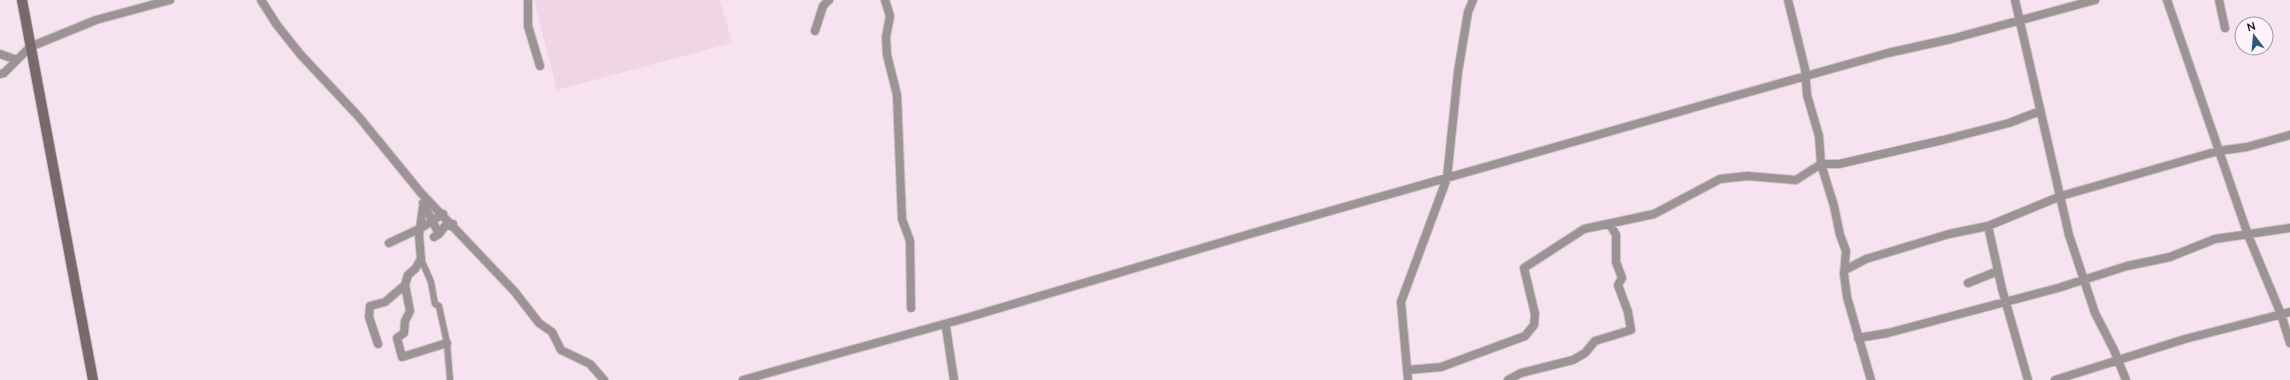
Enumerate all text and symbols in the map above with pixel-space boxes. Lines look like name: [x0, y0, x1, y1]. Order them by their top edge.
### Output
north arrow: [2234, 16, 2274, 56]
text: N: [2245, 19, 2257, 34]

